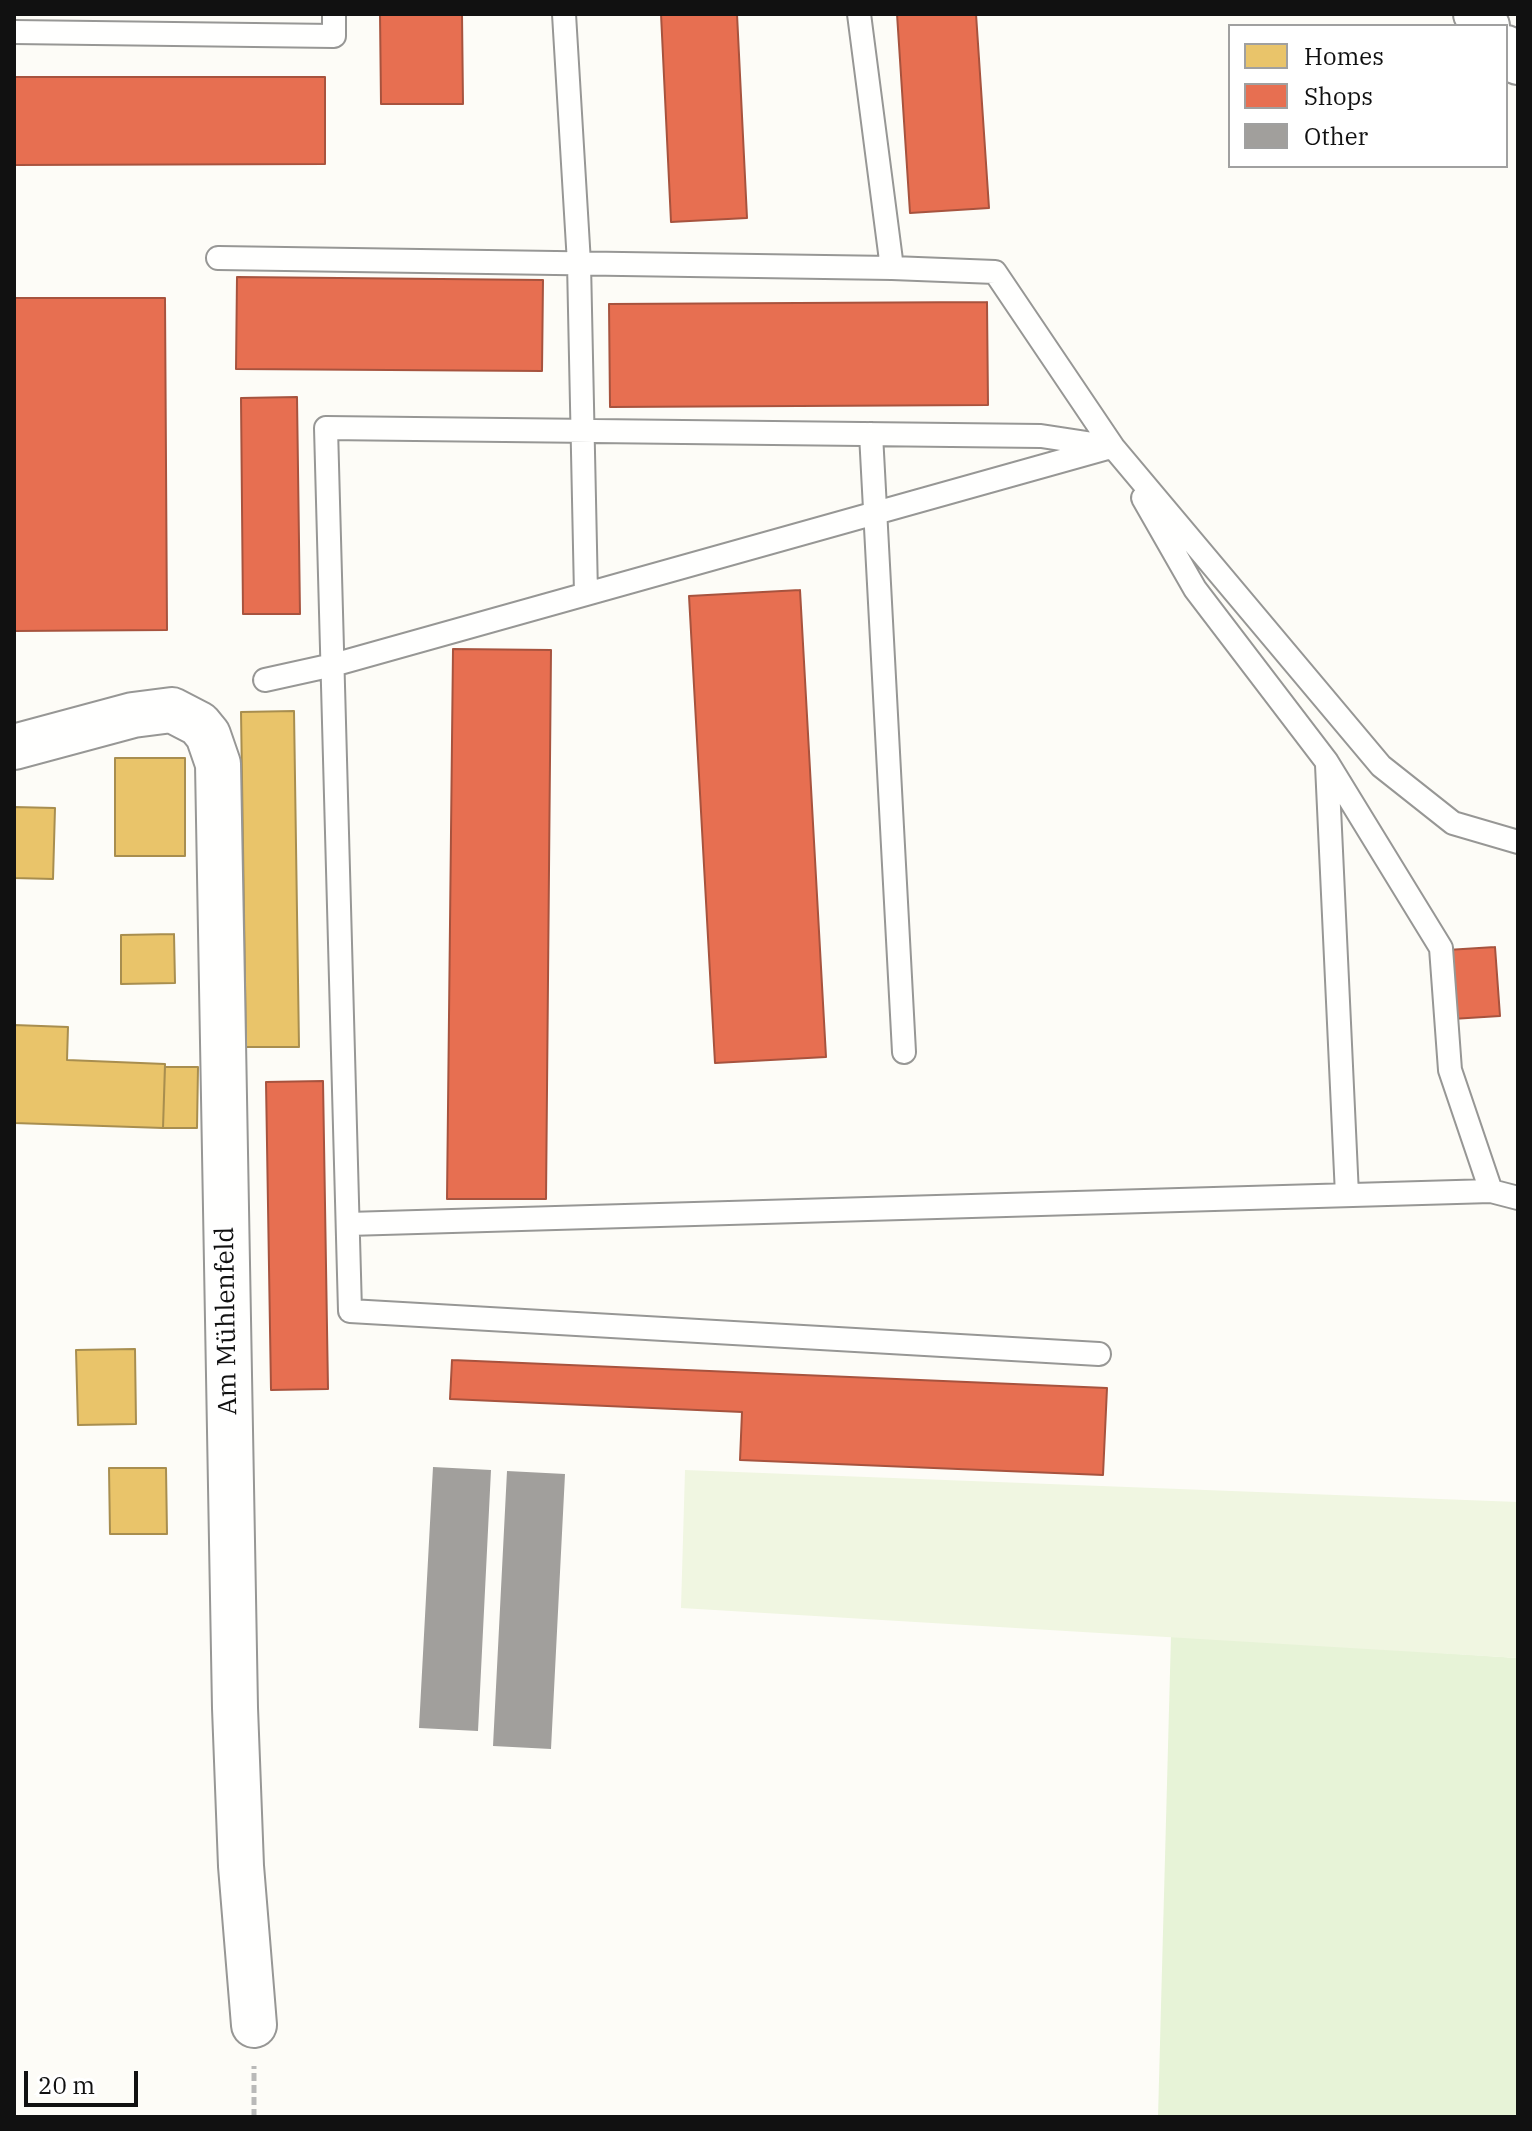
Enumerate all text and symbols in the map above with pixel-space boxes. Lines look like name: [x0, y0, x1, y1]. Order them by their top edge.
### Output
legend: [1228, 24, 1508, 168]
text: Homes: [1304, 40, 1384, 72]
text: Shops: [1304, 80, 1373, 112]
text: Other: [1304, 120, 1368, 152]
street label: Am Mühlenfeld: [210, 1227, 244, 1415]
scale bar: [28, 2055, 142, 2105]
text: 20 m: [38, 2069, 95, 2101]

